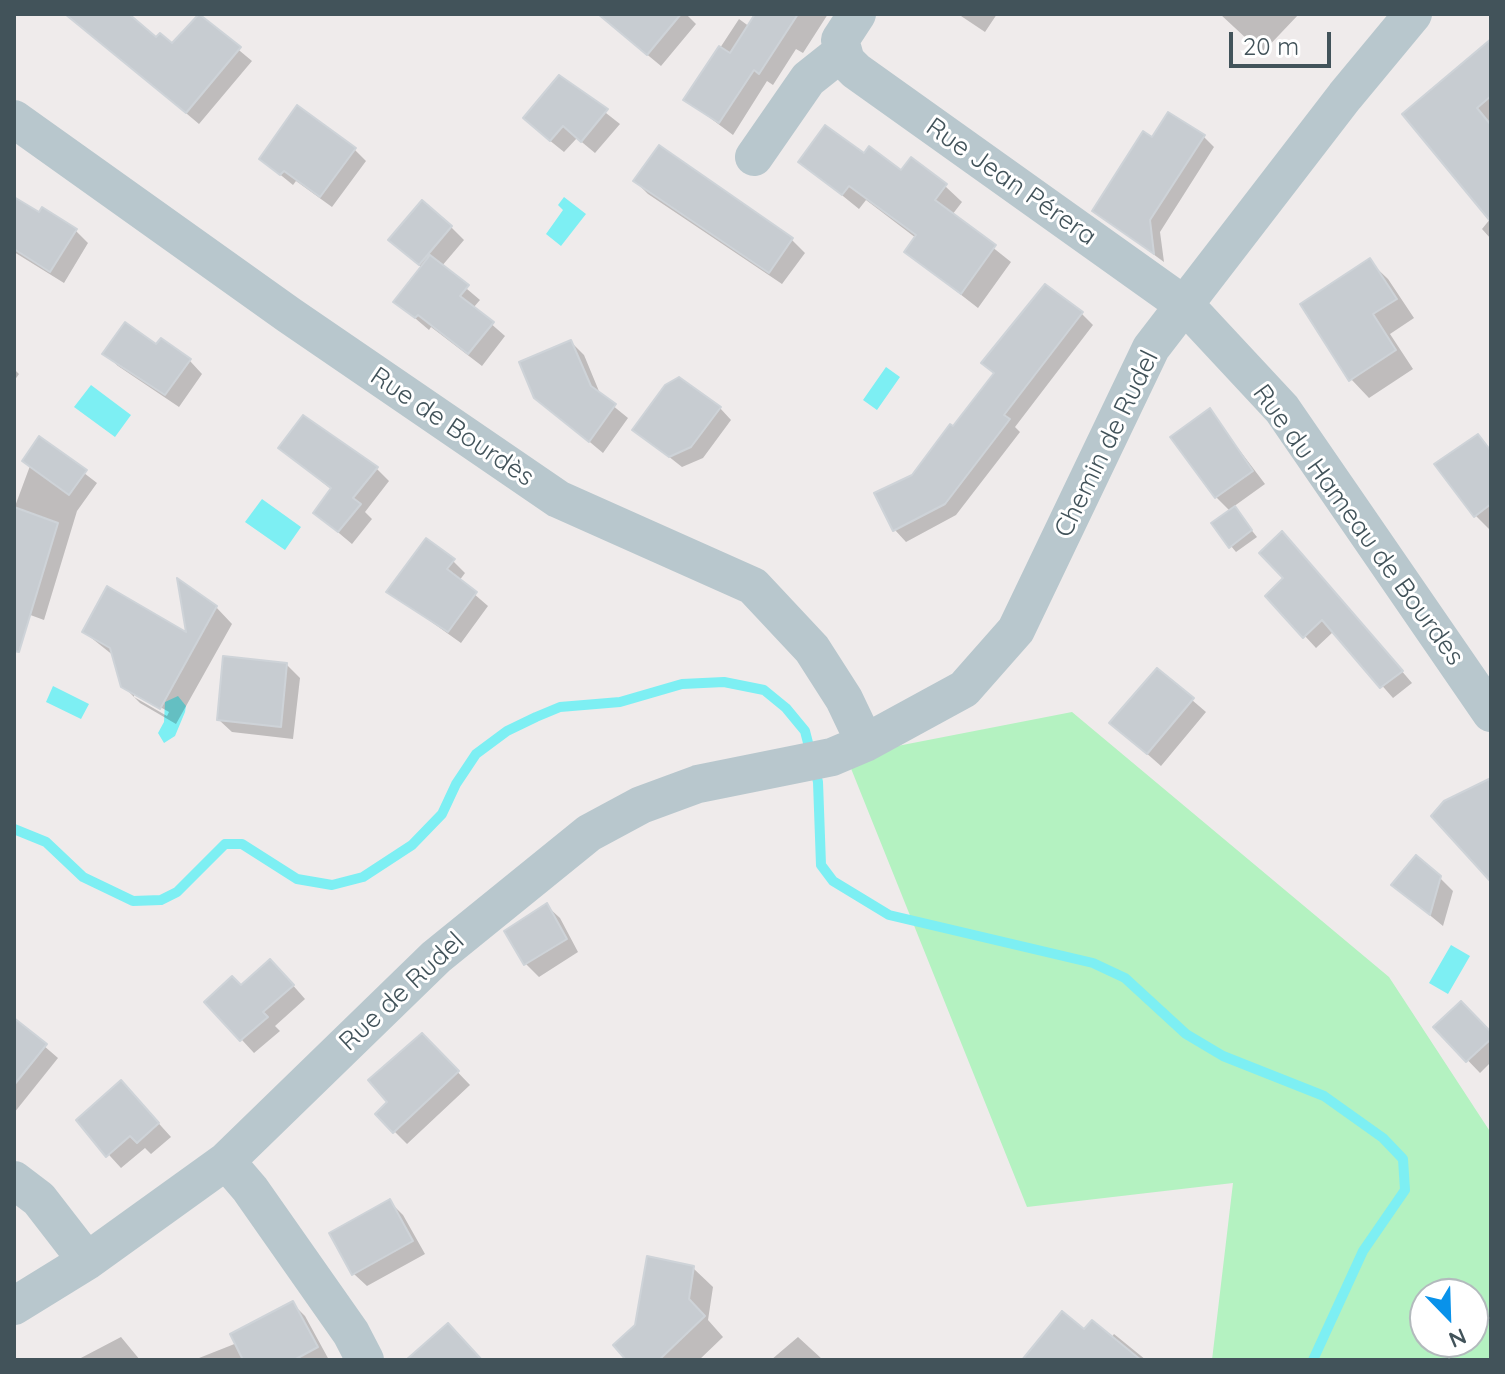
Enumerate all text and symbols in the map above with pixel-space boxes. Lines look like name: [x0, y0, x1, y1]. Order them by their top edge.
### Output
scale bar: [1233, 16, 1335, 66]
text: 20 m: [1243, 31, 1299, 61]
street label: Rue Jean Pérera: [920, 112, 1102, 252]
street label: Chemin de Rudel: [1048, 346, 1166, 542]
street label: Rue de Bourdès: [364, 361, 540, 493]
street label: Rue du Hameau de Bourdes: [1246, 379, 1470, 671]
street label: Rue de Rudel: [333, 926, 471, 1058]
north arrow: [1409, 1278, 1489, 1358]
text: N: [1445, 1322, 1471, 1354]

